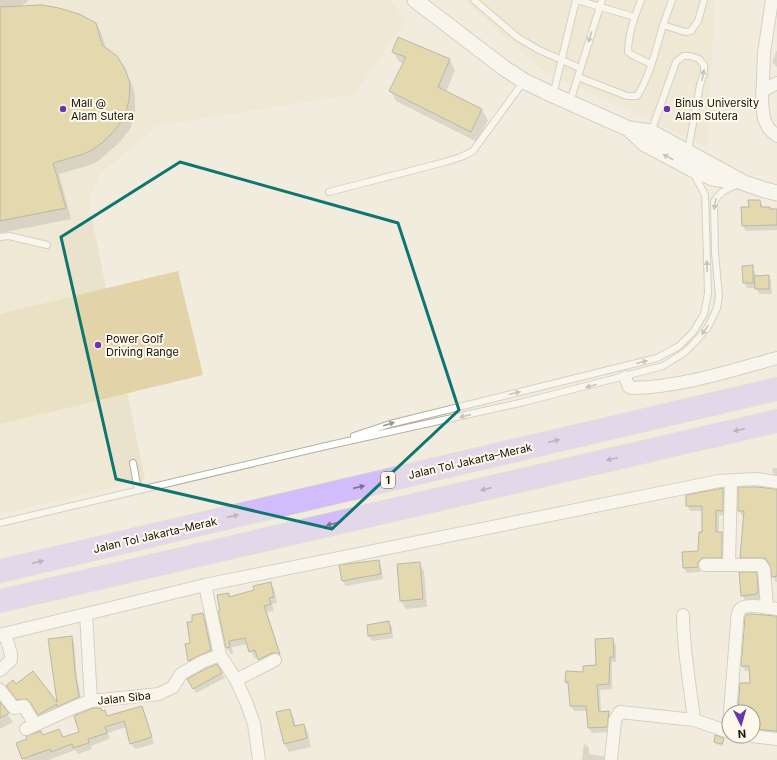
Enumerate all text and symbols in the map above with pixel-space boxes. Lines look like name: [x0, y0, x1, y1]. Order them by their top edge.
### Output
one-way arrow: [587, 32, 593, 44]
one-way arrow: [700, 68, 706, 81]
place label: Mall @ Alam Sutera: [71, 96, 134, 123]
place label: Binus University Alam Sutera: [675, 96, 759, 123]
marker: Mall @ Alam Sutera: [58, 104, 68, 114]
marker: Binus University Alam Sutera: [662, 104, 672, 114]
one-way arrow: [662, 153, 674, 160]
one-way arrow: [712, 198, 718, 210]
one-way arrow: [704, 260, 711, 272]
one-way arrow: [701, 325, 709, 336]
place label: Power Golf Driving Range: [106, 332, 179, 359]
marker: Power Golf Driving Range: [93, 340, 103, 350]
one-way arrow: [635, 358, 648, 364]
one-way arrow: [585, 383, 598, 389]
one-way arrow: [510, 390, 522, 396]
one-way arrow: [459, 413, 471, 419]
one-way arrow: [384, 421, 396, 427]
one-way arrow: [733, 427, 745, 433]
one-way arrow: [548, 438, 560, 444]
street label: Jalan Tol Jakarta–Merak: [407, 440, 533, 482]
one-way arrow: [606, 457, 619, 463]
road number: 1: [381, 472, 395, 488]
one-way arrow: [353, 483, 365, 489]
one-way arrow: [480, 486, 492, 492]
one-way arrow: [227, 513, 239, 519]
street label: Jalan Tol Jakarta–Merak: [92, 514, 218, 556]
one-way arrow: [326, 522, 338, 528]
one-way arrow: [32, 559, 44, 565]
street label: Jalan Siba: [97, 688, 151, 708]
north arrow: [721, 704, 761, 744]
text: N: [737, 727, 747, 741]

